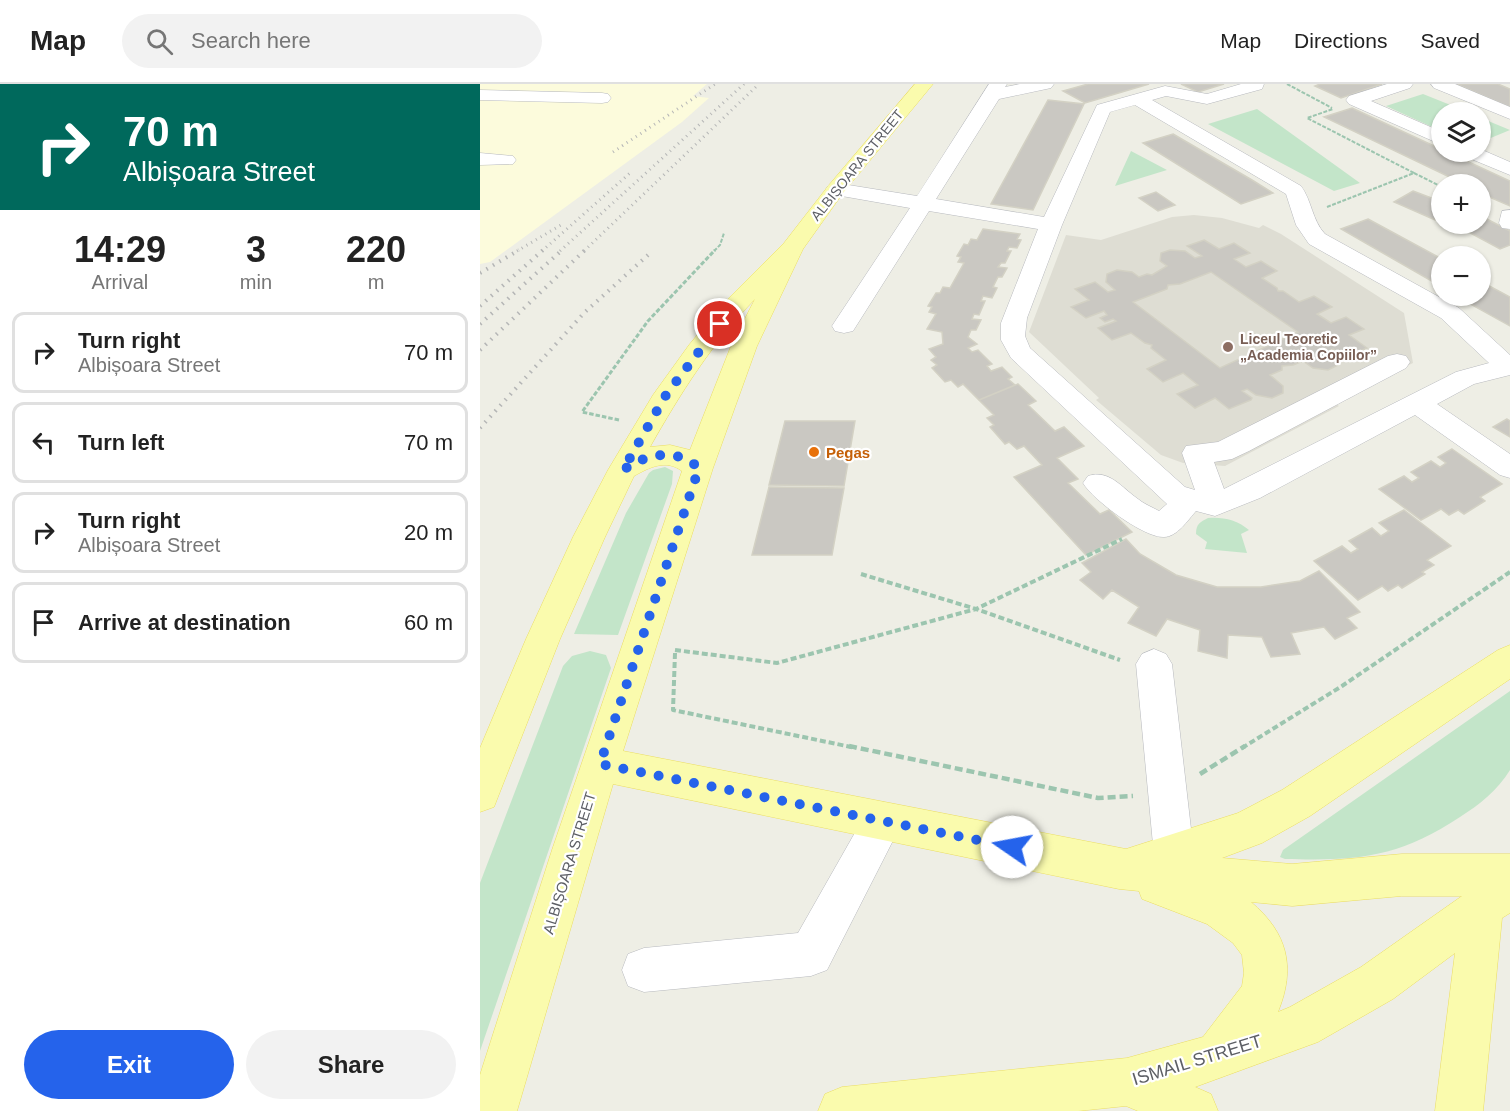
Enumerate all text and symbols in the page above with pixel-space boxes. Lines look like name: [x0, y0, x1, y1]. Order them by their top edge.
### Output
search box: [122, 14, 542, 68]
text: Map: [30, 25, 86, 56]
icon: search: [143, 25, 176, 58]
text: Search here: [191, 28, 311, 53]
text: Map: [1220, 29, 1261, 52]
text: Directions: [1294, 29, 1387, 52]
text: Saved: [1420, 29, 1480, 52]
map controls: [1431, 102, 1491, 306]
button: layers: [1431, 102, 1491, 162]
street label: ALBIȘOARA STREET: [807, 106, 907, 224]
icon: right: [24, 108, 102, 186]
text: 70 m: [123, 108, 219, 155]
text: Albișoara Street: [123, 157, 315, 187]
button: +: [1431, 174, 1491, 234]
text: 14:29: [74, 229, 166, 270]
text: 3: [246, 229, 266, 270]
text: 220: [346, 229, 406, 270]
button: −: [1431, 246, 1491, 306]
text: Arrival: [92, 271, 148, 293]
text: min: [240, 271, 272, 293]
text: m: [368, 271, 384, 293]
pin: [694, 298, 745, 349]
icon: arrive: [703, 307, 736, 340]
text: Turn right: [78, 328, 180, 353]
place label: Liceul Teoretic „Academia Copiilor”: [1240, 331, 1377, 363]
icon: right: [27, 336, 60, 369]
text: 70 m: [404, 340, 453, 365]
marker: Liceul Teoretic „Academia Copiilor”: [1221, 340, 1235, 354]
text: Albișoara Street: [78, 354, 220, 376]
icon: left: [27, 426, 60, 459]
text: Turn left: [78, 430, 164, 455]
text: 70 m: [404, 430, 453, 455]
place label: Pegas: [826, 444, 870, 461]
marker: Pegas: [807, 445, 821, 459]
text: Turn right: [78, 508, 180, 533]
icon: right: [27, 516, 60, 549]
text: 20 m: [404, 520, 453, 545]
text: Albișoara Street: [78, 534, 220, 556]
icon: arrive: [27, 606, 60, 639]
text: Arrive at destination: [78, 610, 291, 635]
text: 60 m: [404, 610, 453, 635]
street label: ALBIȘOARA STREET: [539, 790, 599, 936]
position arrow: [980, 815, 1044, 879]
button: Exit: [24, 1030, 234, 1099]
button: Share: [246, 1030, 456, 1099]
street label: ISMAIL STREET: [1130, 1031, 1264, 1089]

